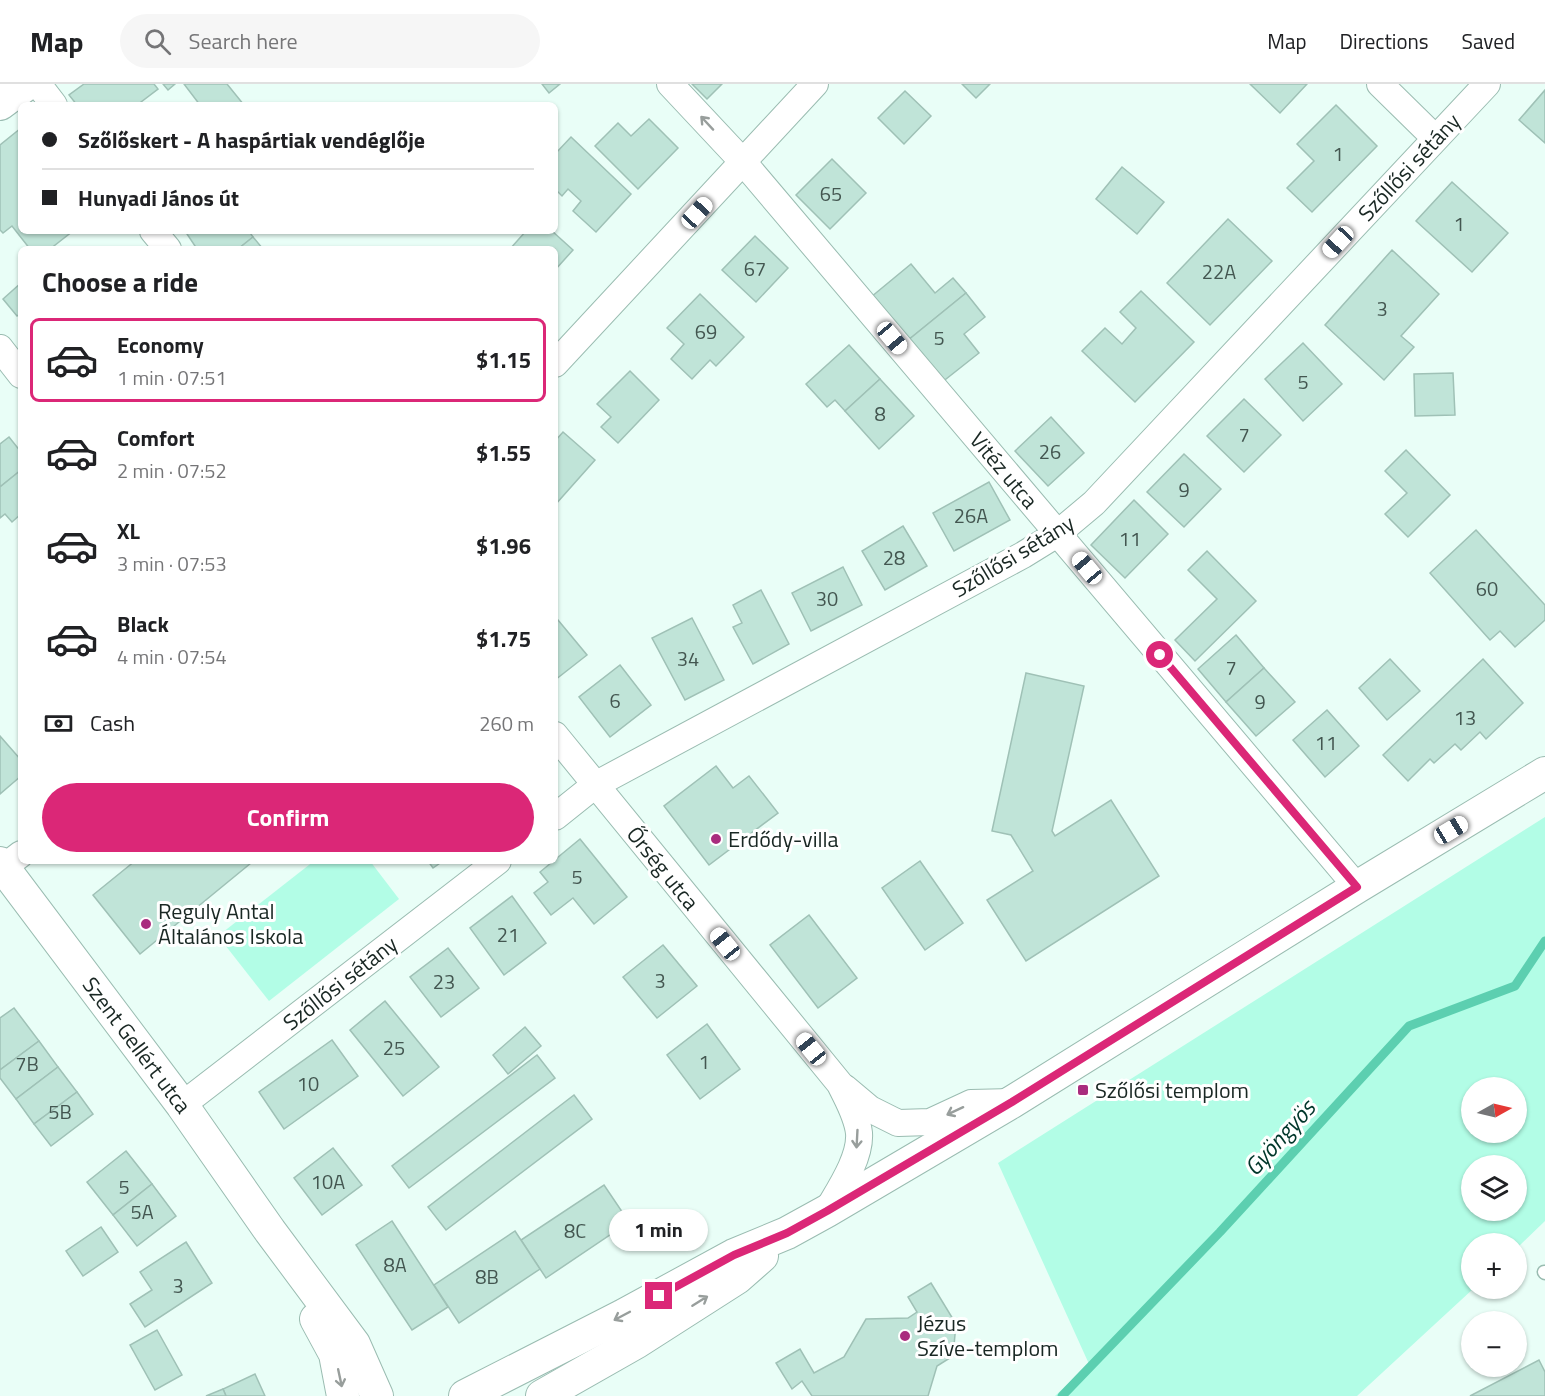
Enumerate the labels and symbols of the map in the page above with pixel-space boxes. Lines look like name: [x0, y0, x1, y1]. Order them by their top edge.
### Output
street label: Szőllősi sétány: [1350, 105, 1469, 229]
one-way arrow: [700, 116, 714, 131]
house number: 1: [1332, 138, 1344, 169]
house number: 65: [820, 178, 842, 209]
car: [678, 194, 716, 232]
house number: 1: [1453, 208, 1465, 239]
car: [1319, 223, 1357, 261]
house number: 67: [744, 253, 766, 284]
house number: 22A: [1202, 256, 1236, 287]
house number: 3: [1376, 293, 1388, 324]
house number: 69: [695, 316, 717, 347]
car: [874, 318, 910, 358]
house number: 5: [933, 322, 945, 353]
house number: 5: [1297, 366, 1309, 397]
house number: 8: [874, 398, 886, 429]
house number: 7: [1238, 419, 1250, 450]
street label: Vitéz utca: [962, 424, 1046, 516]
house number: 26: [1039, 436, 1061, 467]
house number: 9: [1178, 474, 1190, 505]
house number: 26A: [954, 500, 988, 531]
street label: Szőllősi sétány: [945, 506, 1081, 606]
house number: 11: [1119, 523, 1141, 554]
house number: 28: [883, 542, 905, 573]
car: [1069, 548, 1105, 588]
house number: 60: [1476, 573, 1498, 604]
house number: 30: [816, 583, 838, 614]
route start: [1146, 641, 1173, 668]
house number: 34: [677, 643, 699, 674]
house number: 7: [1225, 652, 1237, 683]
house number: 6: [609, 685, 621, 716]
house number: 9: [1254, 686, 1266, 717]
house number: 13: [1454, 702, 1476, 733]
house number: 11: [1315, 727, 1337, 758]
car: [1431, 813, 1471, 847]
street label: Őrség utca: [618, 819, 708, 917]
place label: Erdődy-villa: [728, 822, 839, 856]
marker: Erdődy-villa: [709, 832, 723, 846]
house number: 5: [571, 861, 583, 892]
place label: Reguly Antal Általános Iskola: [158, 894, 303, 953]
marker: Reguly Antal Általános Iskola: [139, 917, 153, 931]
house number: 21: [497, 919, 519, 950]
car: [707, 924, 743, 964]
street label: Szőllősi sétány: [275, 927, 405, 1039]
house number: 3: [654, 965, 666, 996]
house number: 23: [433, 966, 455, 997]
street label: Szent Gellért utca: [74, 970, 200, 1120]
car: [793, 1029, 829, 1069]
house number: 25: [383, 1032, 405, 1063]
house number: 1: [698, 1046, 710, 1077]
house number: 7B: [15, 1048, 39, 1079]
house number: 10: [297, 1068, 319, 1099]
place label: Szőlősi templom: [1095, 1073, 1249, 1107]
north arrow: [1461, 1077, 1527, 1143]
marker: Szőlősi templom: [1076, 1083, 1090, 1097]
water label: Gyöngyös: [1235, 1090, 1325, 1184]
house number: 5B: [48, 1096, 72, 1127]
one-way arrow: [946, 1105, 964, 1117]
one-way arrow: [852, 1128, 863, 1148]
house number: 10A: [311, 1166, 345, 1197]
house number: 5: [118, 1171, 130, 1202]
house number: 5A: [130, 1196, 154, 1227]
callout: 1 min: [610, 1209, 708, 1251]
house number: 8C: [564, 1215, 586, 1246]
house number: 8A: [383, 1249, 407, 1280]
house number: 8B: [475, 1261, 499, 1292]
house number: 3: [172, 1270, 184, 1301]
route end: [645, 1282, 672, 1309]
one-way arrow: [691, 1295, 708, 1307]
place label: Jézus Szíve-templom: [917, 1306, 1058, 1365]
one-way arrow: [614, 1311, 632, 1322]
marker: Jézus Szíve-templom: [898, 1329, 912, 1343]
one-way arrow: [334, 1368, 346, 1387]

